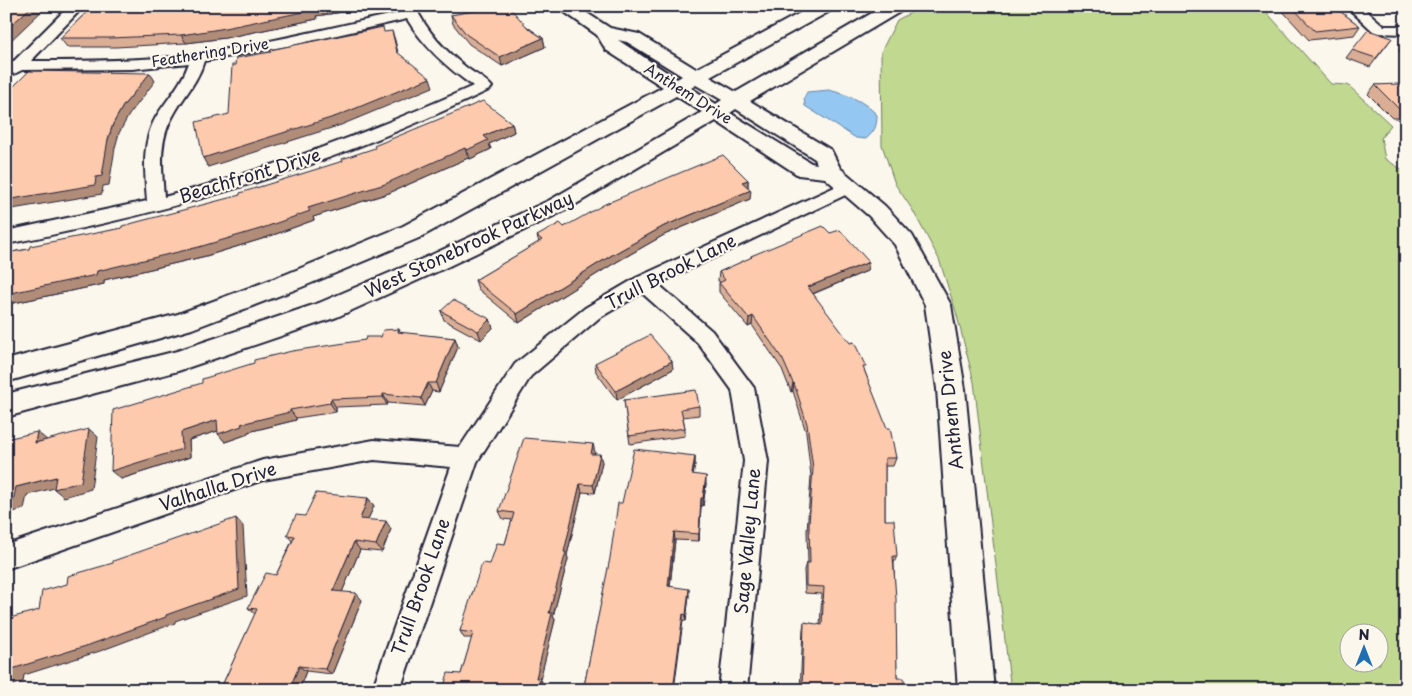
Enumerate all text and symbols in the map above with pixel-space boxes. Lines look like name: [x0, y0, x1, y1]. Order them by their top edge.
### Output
street label: Feathering Drive: [149, 31, 270, 72]
street label: Anthem Drive: [640, 57, 737, 129]
street label: Beachfront Drive: [175, 140, 324, 209]
street label: West Stonebrook Parkway: [360, 183, 577, 304]
street label: Trull Brook Lane: [600, 226, 740, 315]
street label: Anthem Drive: [930, 349, 969, 471]
street label: Valhalla Drive: [156, 454, 279, 517]
street label: Sage Valley Lane: [727, 467, 766, 615]
street label: Trull Brook Lane: [383, 514, 456, 659]
north arrow: [1340, 624, 1390, 674]
text: N: [1358, 624, 1370, 645]

